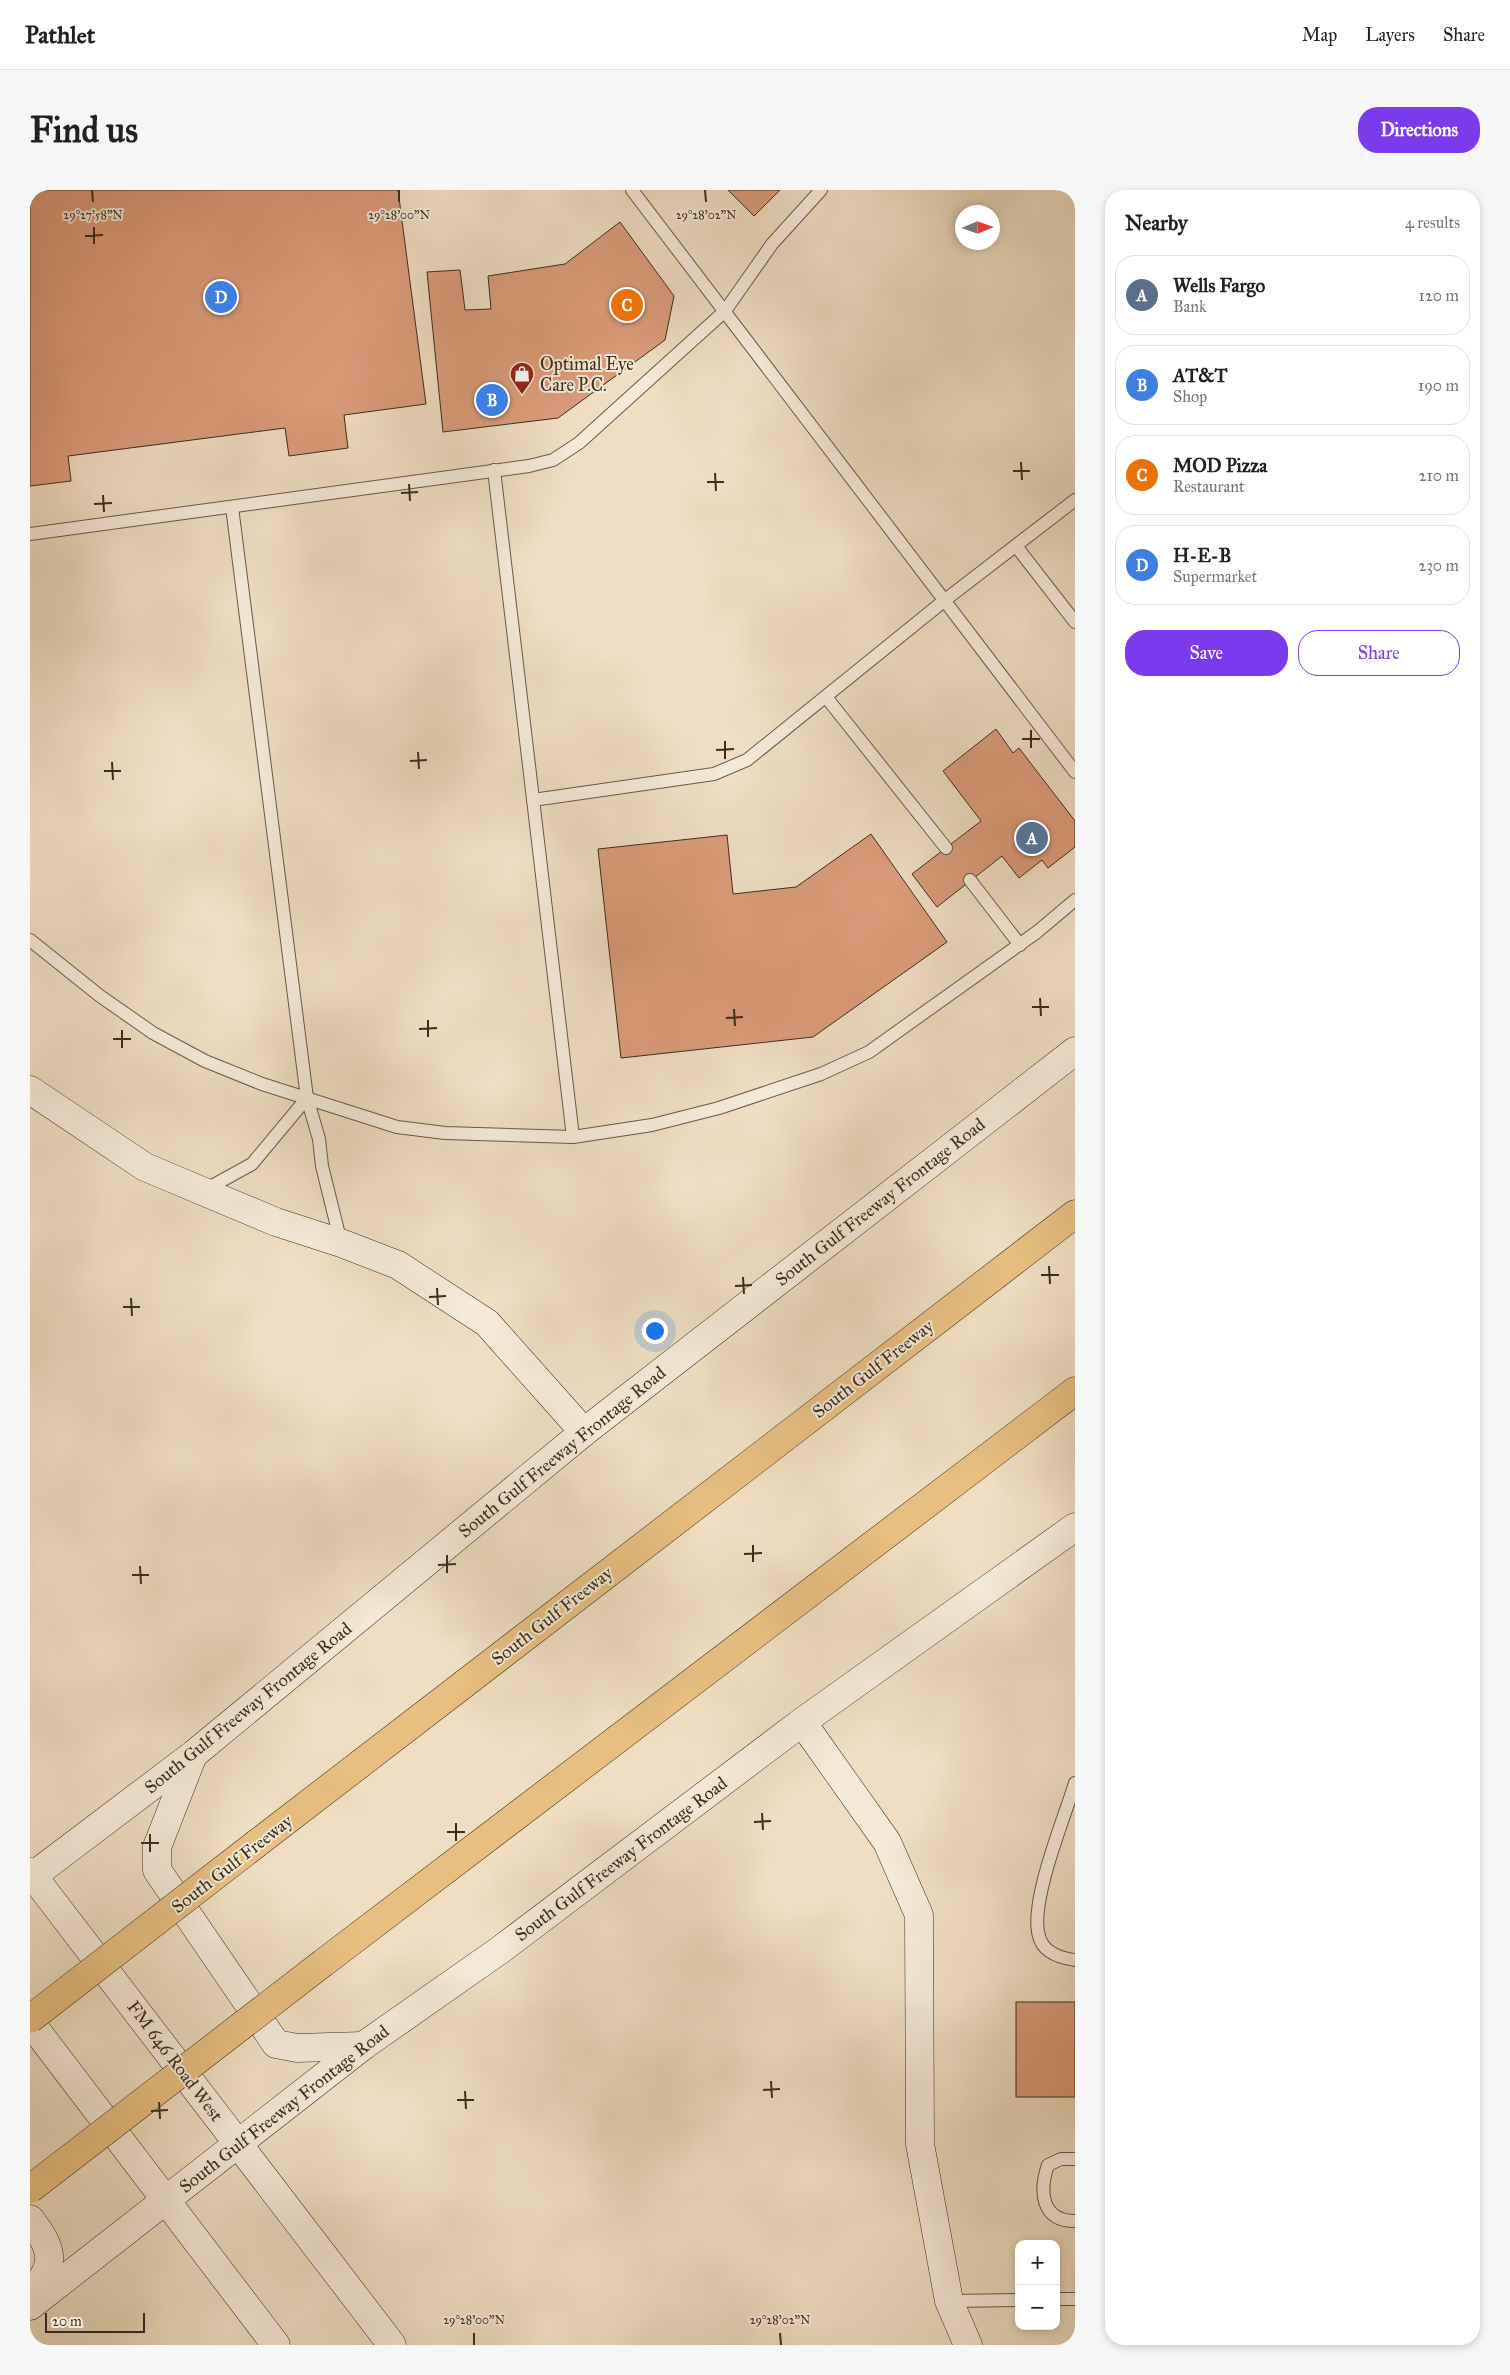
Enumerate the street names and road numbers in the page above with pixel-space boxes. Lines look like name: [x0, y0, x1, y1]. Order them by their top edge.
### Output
street label: South Gulf Freeway Frontage Road: [771, 1113, 990, 1292]
street label: South Gulf Freeway: [808, 1315, 938, 1423]
street label: South Gulf Freeway Frontage Road: [454, 1362, 671, 1543]
street label: South Gulf Freeway: [487, 1562, 617, 1670]
street label: South Gulf Freeway Frontage Road: [140, 1618, 357, 1799]
street label: South Gulf Freeway Frontage Road: [510, 1772, 732, 1947]
street label: South Gulf Freeway: [167, 1810, 297, 1918]
street label: FM 646 Road West: [122, 1996, 228, 2126]
street label: South Gulf Freeway Frontage Road: [175, 2020, 394, 2199]

